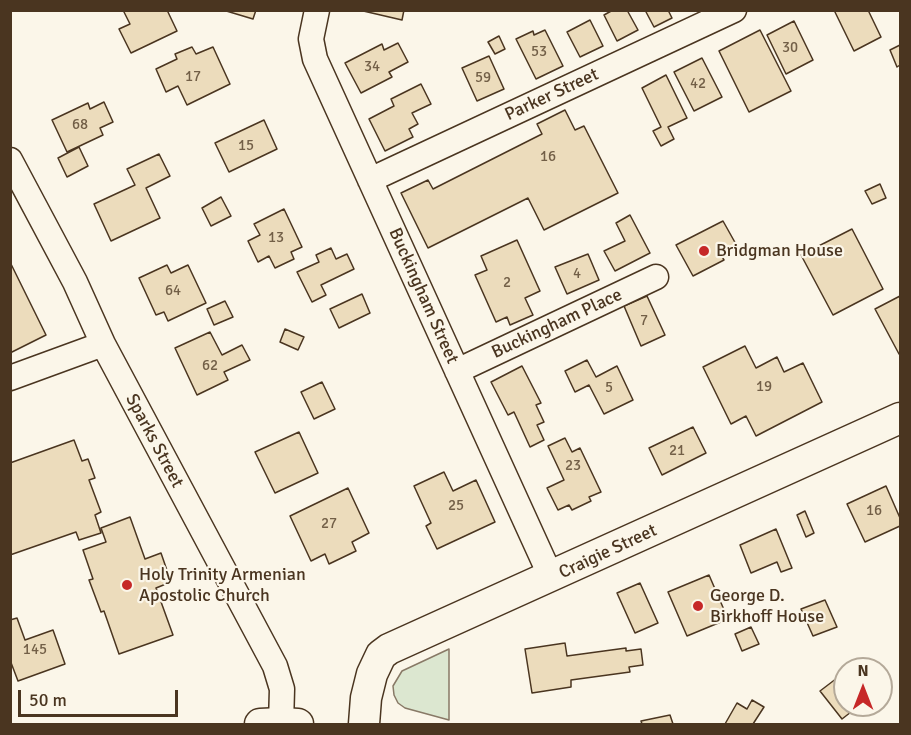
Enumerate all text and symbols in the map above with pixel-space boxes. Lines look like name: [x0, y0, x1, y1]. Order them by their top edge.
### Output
house number: 30: [782, 39, 798, 57]
house number: 53: [531, 43, 547, 61]
house number: 34: [364, 58, 380, 76]
street label: Parker Street: [502, 64, 602, 126]
house number: 17: [185, 68, 201, 86]
house number: 59: [475, 69, 491, 87]
house number: 42: [690, 75, 706, 93]
house number: 68: [72, 116, 88, 134]
house number: 15: [238, 137, 254, 155]
house number: 16: [540, 148, 556, 166]
street label: Buckingham Street: [383, 225, 463, 367]
house number: 13: [268, 229, 284, 247]
place label: Bridgman House: [716, 240, 843, 262]
marker: Bridgman House: [697, 244, 711, 258]
house number: 4: [573, 265, 581, 283]
house number: 2: [503, 274, 511, 292]
house number: 64: [165, 282, 181, 300]
street label: Buckingham Place: [488, 284, 626, 364]
house number: 7: [640, 312, 648, 330]
house number: 62: [202, 357, 218, 375]
house number: 19: [756, 378, 772, 396]
house number: 5: [605, 379, 613, 397]
street label: Sparks Street: [120, 390, 188, 492]
house number: 21: [669, 442, 685, 460]
house number: 23: [565, 457, 581, 475]
house number: 25: [448, 497, 464, 515]
house number: 16: [866, 502, 882, 520]
house number: 27: [321, 515, 337, 533]
street label: Craigie Street: [556, 520, 660, 584]
place label: Holy Trinity Armenian Apostolic Church: [139, 564, 306, 606]
marker: Holy Trinity Armenian Apostolic Church: [120, 578, 134, 592]
place label: George D. Birkhoff House: [710, 585, 824, 628]
marker: George D. Birkhoff House: [691, 599, 705, 613]
house number: 145: [23, 641, 47, 659]
north arrow: [833, 657, 893, 717]
text: N: [857, 661, 869, 681]
scale bar: [21, 678, 182, 716]
text: 50 m: [29, 689, 67, 711]

